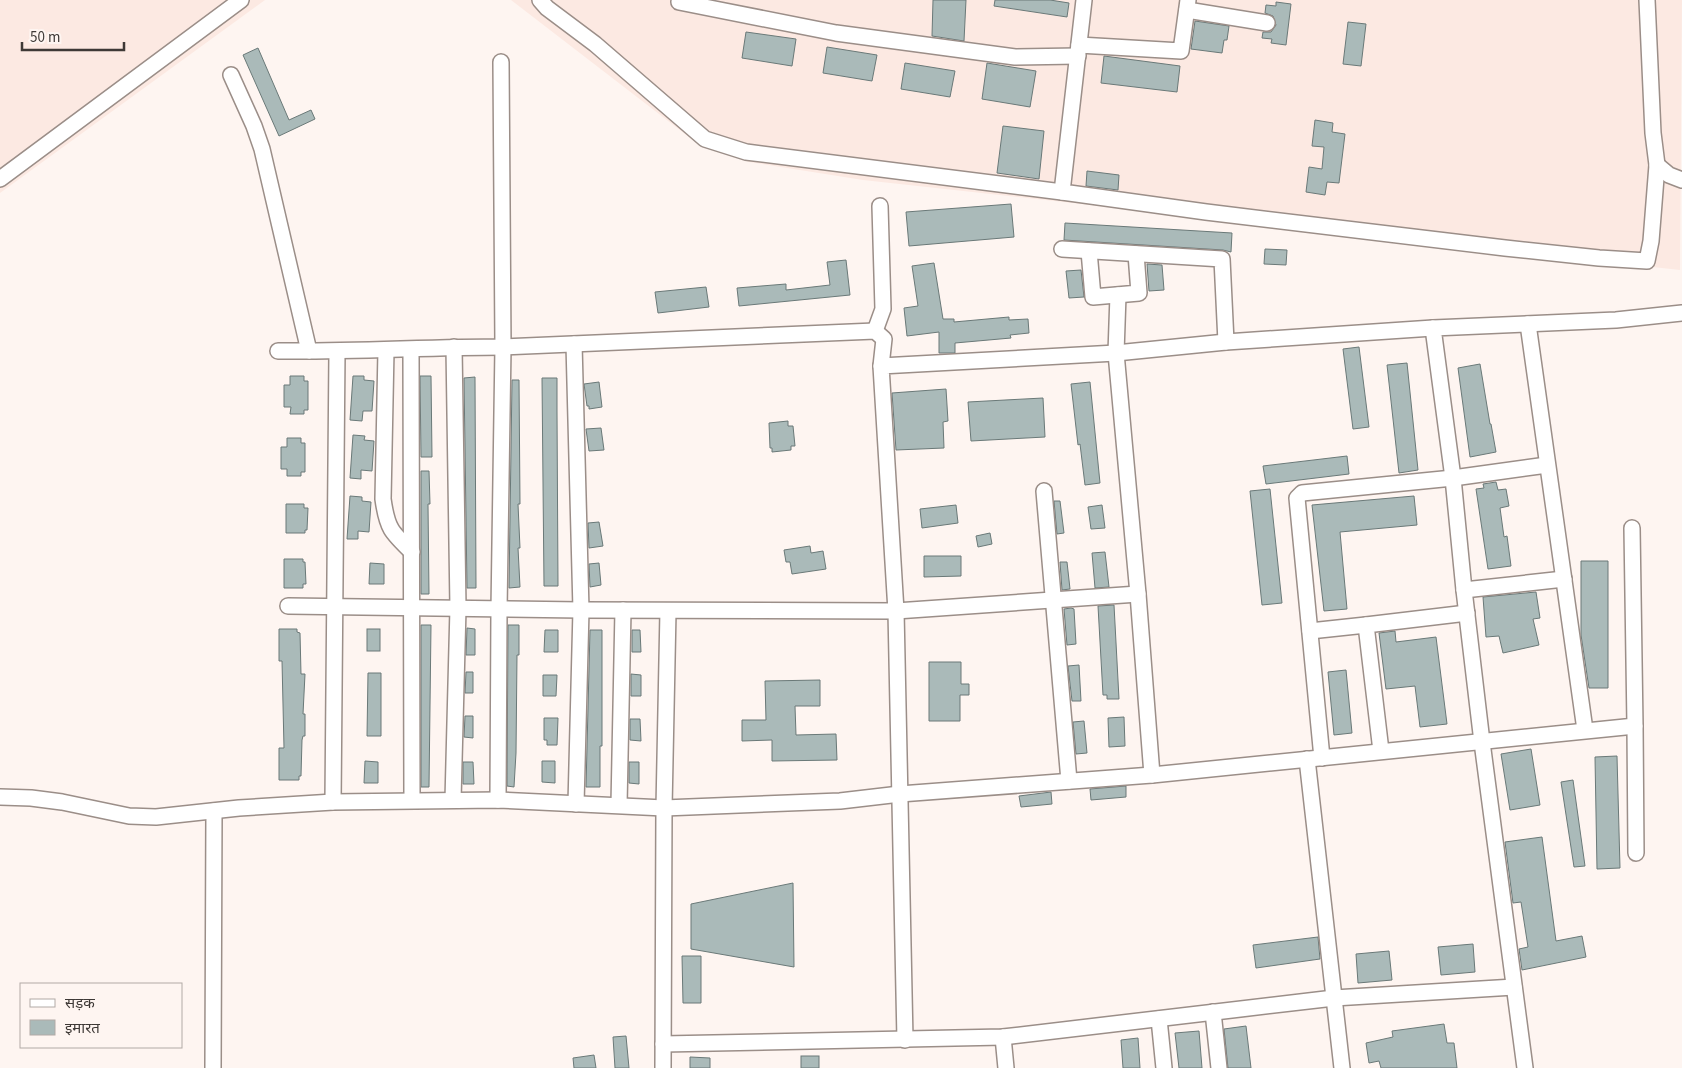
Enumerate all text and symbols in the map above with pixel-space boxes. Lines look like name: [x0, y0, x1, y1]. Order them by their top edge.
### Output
scale bar: [22, 20, 125, 52]
text: 50 m: [30, 27, 60, 48]
legend: [20, 983, 182, 1048]
text: सड़क: [65, 993, 95, 1014]
text: इमारत: [65, 1018, 100, 1039]

